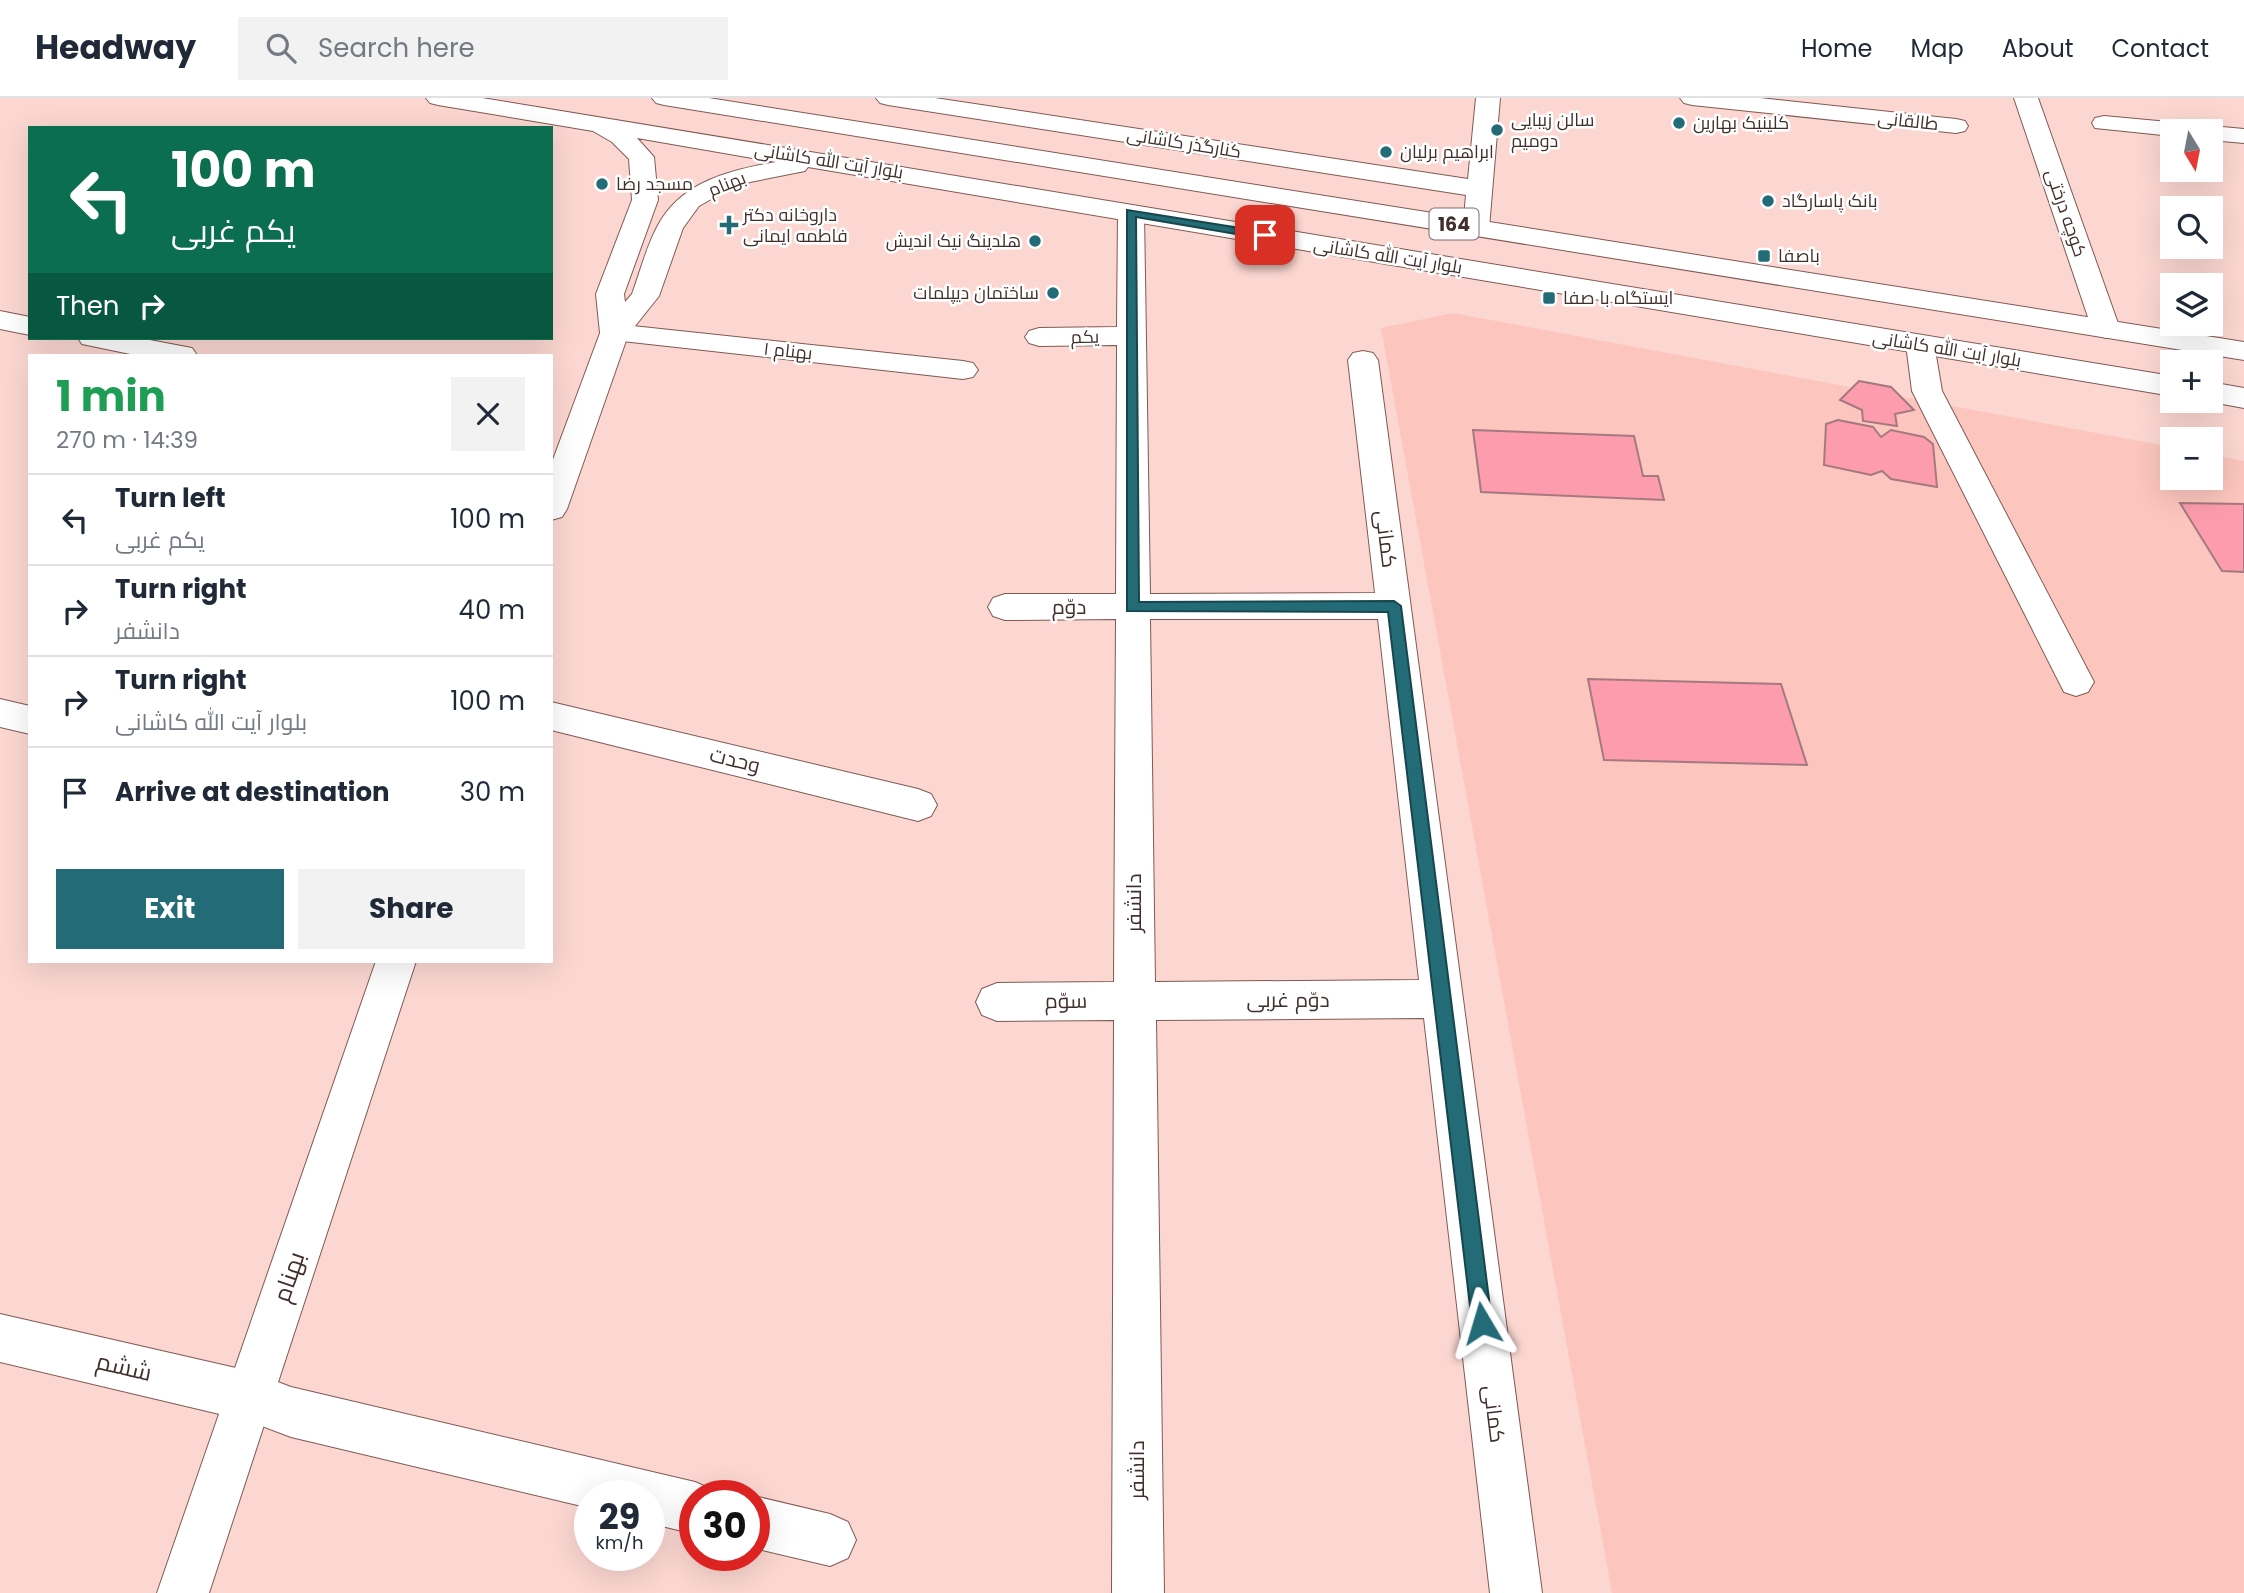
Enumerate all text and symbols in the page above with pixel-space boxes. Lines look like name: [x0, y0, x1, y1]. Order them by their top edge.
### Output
search box: [238, 17, 728, 80]
text: Headway: [35, 24, 196, 71]
icon: search: [262, 29, 300, 67]
text: Search here: [318, 30, 475, 66]
text: Home: [1801, 32, 1873, 65]
text: Map: [1911, 32, 1964, 65]
text: About: [2002, 32, 2073, 65]
text: Contact: [2111, 32, 2209, 65]
street label: طالقانی: [1876, 105, 1940, 136]
place label: سالن زیبایی دومیم: [1511, 107, 1594, 153]
place label: کلینیک بهارین: [1693, 110, 1789, 135]
marker: کلینیک بهارین: [1671, 115, 1687, 131]
north arrow: [2160, 119, 2222, 182]
map controls: [2160, 119, 2223, 490]
street label: کنارگذر کاشانی: [1125, 121, 1243, 164]
marker: سالن زیبایی دومیم: [1489, 122, 1505, 138]
text: 100 m: [171, 136, 316, 204]
street label: بلوار آیت الله کاشانی: [753, 136, 905, 185]
place label: ابراهیم برلیان: [1400, 139, 1494, 164]
marker: ابراهیم برلیان: [1378, 144, 1394, 160]
icon: left: [56, 154, 147, 245]
street label: بهنام: [704, 165, 749, 202]
street label: کوچه درختی: [2040, 166, 2093, 260]
place label: مسجد رضا: [616, 171, 693, 196]
marker: مسجد رضا: [594, 176, 610, 192]
place label: بانک پاسارگاد: [1782, 188, 1878, 213]
marker: بانک پاسارگاد: [1760, 193, 1776, 209]
button: search: [2160, 196, 2223, 259]
place label: داروخانه دکتر فاطمه ایمانی: [742, 202, 848, 248]
pin: [1235, 205, 1295, 265]
text: یکم غربی: [171, 208, 296, 253]
road number: 164: [1430, 208, 1478, 240]
icon: arrive: [1246, 216, 1284, 254]
marker: داروخانه دکتر فاطمه ایمانی: [721, 217, 737, 233]
place label: هلدینگ نیک اندیش: [886, 228, 1021, 253]
street label: بلوار آیت الله کاشانی: [1312, 231, 1464, 280]
marker: هلدینگ نیک اندیش: [1027, 233, 1043, 249]
place label: باصفا: [1778, 243, 1820, 268]
marker: باصفا: [1756, 248, 1772, 264]
button: layers: [2160, 273, 2223, 336]
place label: ساختمان دیپلمات: [913, 280, 1039, 305]
marker: ساختمان دیپلمات: [1045, 285, 1061, 301]
place label: ایستگاه با صفا: [1563, 285, 1673, 310]
icon: right: [133, 287, 171, 325]
text: Then: [56, 288, 119, 324]
marker: ایستگاه با صفا: [1541, 290, 1557, 306]
street label: یکم: [1071, 324, 1100, 349]
street label: بلوار آیت الله کاشانی: [1871, 324, 2023, 373]
street label: بهنام ۱: [762, 336, 814, 365]
button: +: [2160, 350, 2223, 413]
text: 1 min: [56, 367, 166, 426]
button: close: [451, 377, 525, 451]
text: 270 m · 14:39: [56, 424, 198, 456]
button: −: [2160, 427, 2223, 490]
text: Turn left: [115, 480, 226, 516]
icon: left: [56, 501, 94, 539]
text: 100 m: [450, 501, 525, 537]
street label: کمانی: [1369, 509, 1404, 569]
text: یکم غربی: [115, 524, 205, 556]
text: Turn right: [115, 571, 247, 607]
icon: right: [56, 592, 94, 630]
text: 40 m: [459, 592, 525, 628]
street label: دوّم: [1052, 592, 1086, 621]
text: دانشفر: [115, 615, 180, 647]
text: Turn right: [115, 662, 247, 698]
icon: right: [56, 683, 94, 721]
text: 100 m: [450, 683, 525, 719]
text: بلوار آیت الله کاشانی: [115, 706, 307, 738]
street label: وحدت: [707, 739, 763, 780]
icon: arrive: [56, 774, 94, 812]
text: Arrive at destination: [115, 774, 390, 810]
text: 30 m: [460, 774, 525, 810]
button: Exit: [56, 869, 284, 949]
button: Share: [298, 869, 525, 949]
street label: دانشفر: [1119, 873, 1148, 934]
street label: دوّم غربی: [1246, 985, 1330, 1014]
street label: سوّم: [1044, 986, 1088, 1015]
street label: بهنام: [265, 1247, 312, 1307]
position arrow: [1445, 1286, 1519, 1360]
street label: ششم: [93, 1344, 155, 1389]
street label: کمانی: [1477, 1384, 1512, 1444]
street label: دانشفر: [1122, 1440, 1151, 1501]
speed limit sign: 30: [679, 1480, 770, 1571]
text: 29: [599, 1492, 640, 1541]
text: km/h: [596, 1530, 643, 1555]

